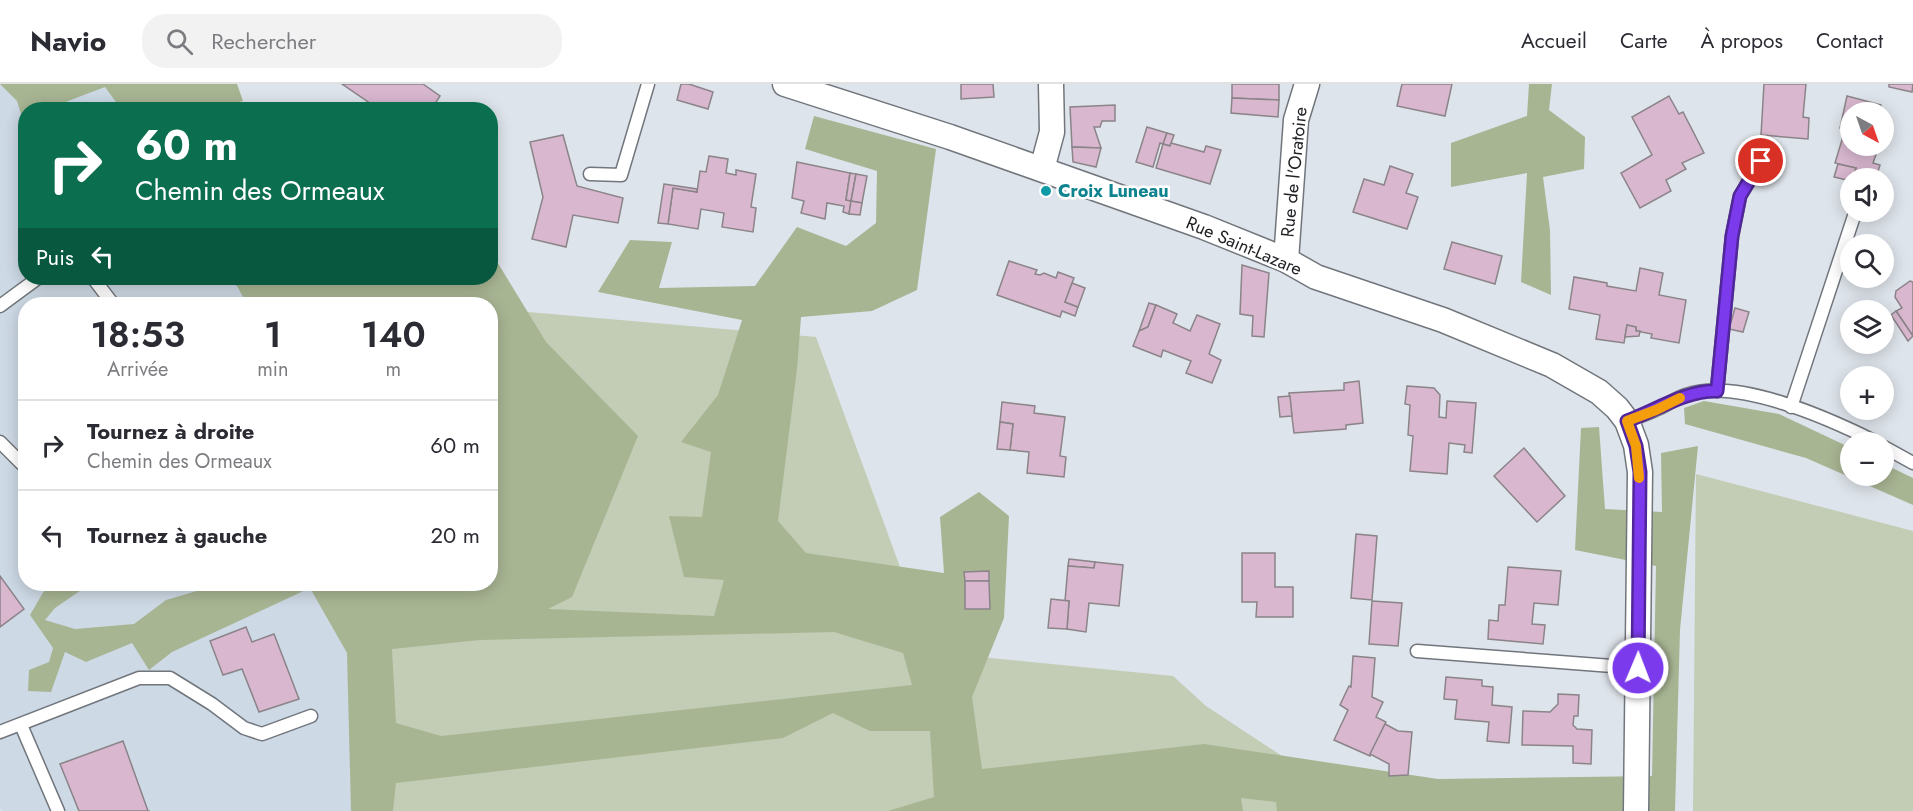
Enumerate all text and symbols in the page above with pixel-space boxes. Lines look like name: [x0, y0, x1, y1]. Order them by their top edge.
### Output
search box: [142, 14, 562, 68]
text: Navio: [30, 21, 106, 62]
icon: search: [163, 25, 196, 58]
text: Rechercher: [211, 25, 316, 57]
text: Accueil: [1521, 26, 1587, 56]
text: Carte: [1620, 26, 1668, 56]
text: À propos: [1701, 26, 1783, 56]
text: Contact: [1816, 26, 1883, 56]
north arrow: [1840, 102, 1894, 156]
map controls: [1840, 102, 1894, 486]
street label: Rue de l'Oratoire: [1274, 106, 1314, 238]
text: 60 m: [135, 115, 238, 176]
icon: right: [36, 126, 114, 204]
pin: [1735, 135, 1786, 186]
icon: arrive: [1744, 144, 1777, 177]
button: sound: [1840, 168, 1894, 222]
text: Chemin des Ormeaux: [135, 171, 384, 210]
place label: Croix Luneau: [1058, 178, 1169, 204]
marker: Croix Luneau: [1039, 184, 1053, 198]
street label: Rue Saint-Lazare: [1182, 210, 1306, 282]
button: search: [1840, 234, 1894, 288]
icon: left: [86, 240, 119, 273]
text: Puis: [36, 241, 74, 273]
button: layers: [1840, 300, 1894, 354]
text: 18:53: [90, 308, 185, 360]
text: 1: [264, 308, 282, 360]
text: 140: [361, 308, 426, 360]
text: Arrivée: [107, 355, 168, 384]
text: min: [257, 355, 289, 384]
text: m: [385, 355, 401, 384]
button: +: [1840, 366, 1894, 420]
text: Tournez à droite: [87, 415, 254, 447]
icon: right: [36, 429, 69, 462]
text: 60 m: [430, 429, 480, 461]
button: −: [1840, 432, 1894, 486]
text: Chemin des Ormeaux: [87, 447, 272, 476]
icon: left: [36, 519, 69, 552]
text: Tournez à gauche: [87, 519, 267, 551]
text: 20 m: [431, 519, 480, 551]
position arrow: [1606, 636, 1670, 700]

